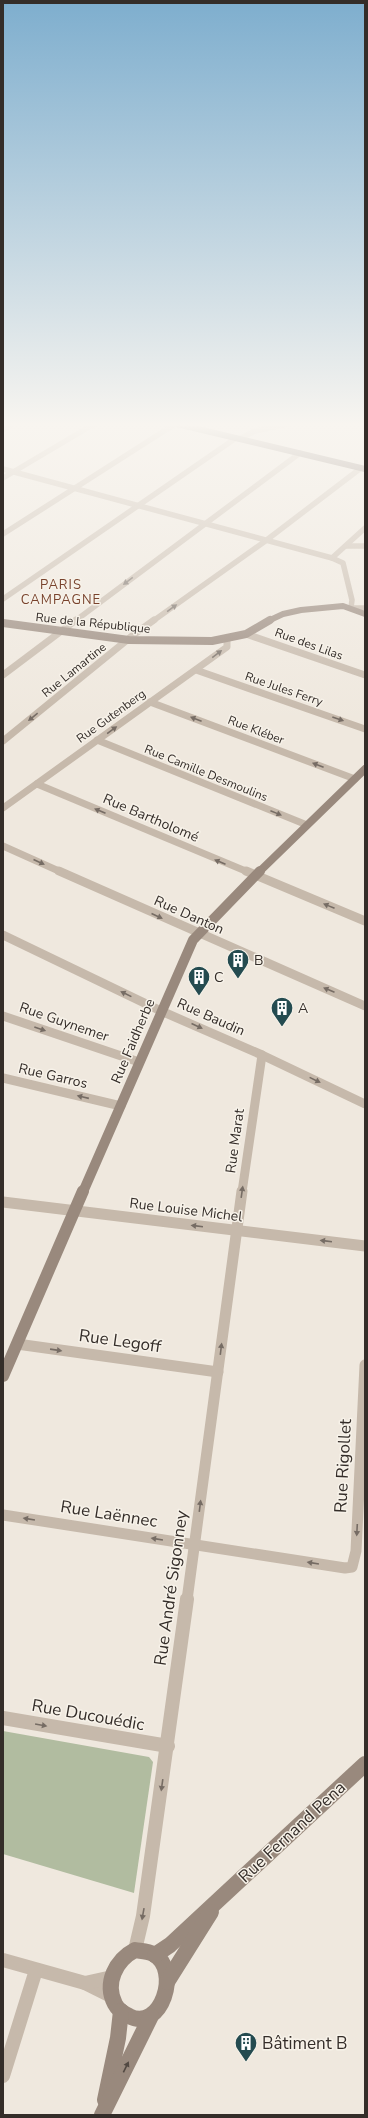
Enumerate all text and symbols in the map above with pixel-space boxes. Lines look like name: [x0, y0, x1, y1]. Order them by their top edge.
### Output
district label: PARIS CAMPAGNE: [21, 576, 101, 609]
one-way arrow: [123, 577, 134, 585]
one-way arrow: [166, 604, 177, 612]
street label: Rue de la République: [35, 609, 151, 637]
street label: Rue des Lilas: [273, 624, 346, 664]
street label: Rue Lamartine: [38, 639, 110, 701]
one-way arrow: [212, 649, 223, 658]
street label: Rue Jules Ferry: [243, 668, 326, 710]
street label: Rue Gutenberg: [73, 686, 149, 746]
one-way arrow: [28, 712, 39, 721]
street label: Rue Kléber: [225, 712, 287, 748]
one-way arrow: [190, 716, 202, 722]
one-way arrow: [333, 717, 345, 723]
one-way arrow: [107, 726, 118, 734]
street label: Rue Camille Desmoulins: [142, 741, 270, 805]
one-way arrow: [312, 761, 324, 767]
street label: Rue Bartholomé: [100, 789, 202, 847]
one-way arrow: [94, 807, 106, 813]
one-way arrow: [271, 810, 283, 816]
one-way arrow: [213, 858, 225, 864]
one-way arrow: [33, 859, 44, 865]
street label: Rue Danton: [151, 891, 227, 939]
one-way arrow: [322, 903, 334, 909]
one-way arrow: [151, 912, 163, 919]
building icon: B: [225, 947, 251, 980]
place label: B: [254, 951, 263, 970]
building icon: C: [186, 964, 212, 997]
place label: C: [214, 968, 223, 987]
one-way arrow: [323, 987, 335, 993]
one-way arrow: [120, 991, 131, 997]
street label: Rue Baudin: [174, 994, 248, 1040]
building icon: A: [269, 995, 295, 1028]
street label: Rue Faidherbe: [107, 996, 159, 1086]
street label: Rue Guynemer: [17, 998, 111, 1046]
place label: A: [298, 999, 308, 1018]
one-way arrow: [191, 1023, 202, 1029]
one-way arrow: [34, 1026, 46, 1032]
street label: Rue Garros: [17, 1059, 90, 1093]
one-way arrow: [309, 1077, 320, 1083]
one-way arrow: [76, 1094, 88, 1100]
street label: Rue Marat: [221, 1107, 249, 1174]
one-way arrow: [239, 1186, 245, 1198]
street label: Rue Louise Michel: [128, 1194, 244, 1226]
one-way arrow: [191, 1222, 203, 1229]
one-way arrow: [320, 1238, 332, 1244]
street label: Rue Legoff: [77, 1324, 163, 1358]
one-way arrow: [217, 1343, 224, 1355]
one-way arrow: [50, 1347, 62, 1353]
street label: Rue Rigollet: [329, 1417, 357, 1514]
street label: Rue Laënnec: [59, 1495, 159, 1533]
one-way arrow: [197, 1500, 203, 1512]
street label: Rue André Sigonney: [149, 1509, 193, 1667]
one-way arrow: [22, 1516, 35, 1522]
one-way arrow: [354, 1524, 361, 1536]
one-way arrow: [151, 1536, 163, 1542]
one-way arrow: [307, 1560, 319, 1566]
street label: Rue Ducouédic: [30, 1694, 146, 1736]
one-way arrow: [35, 1722, 48, 1728]
street label: Rue Fernand Pena: [233, 1776, 351, 1888]
one-way arrow: [159, 1779, 165, 1791]
one-way arrow: [140, 1907, 146, 1920]
building icon: Bâtiment B: [233, 2030, 259, 2063]
place label: Bâtiment B: [262, 2032, 347, 2055]
one-way arrow: [123, 2061, 129, 2073]

